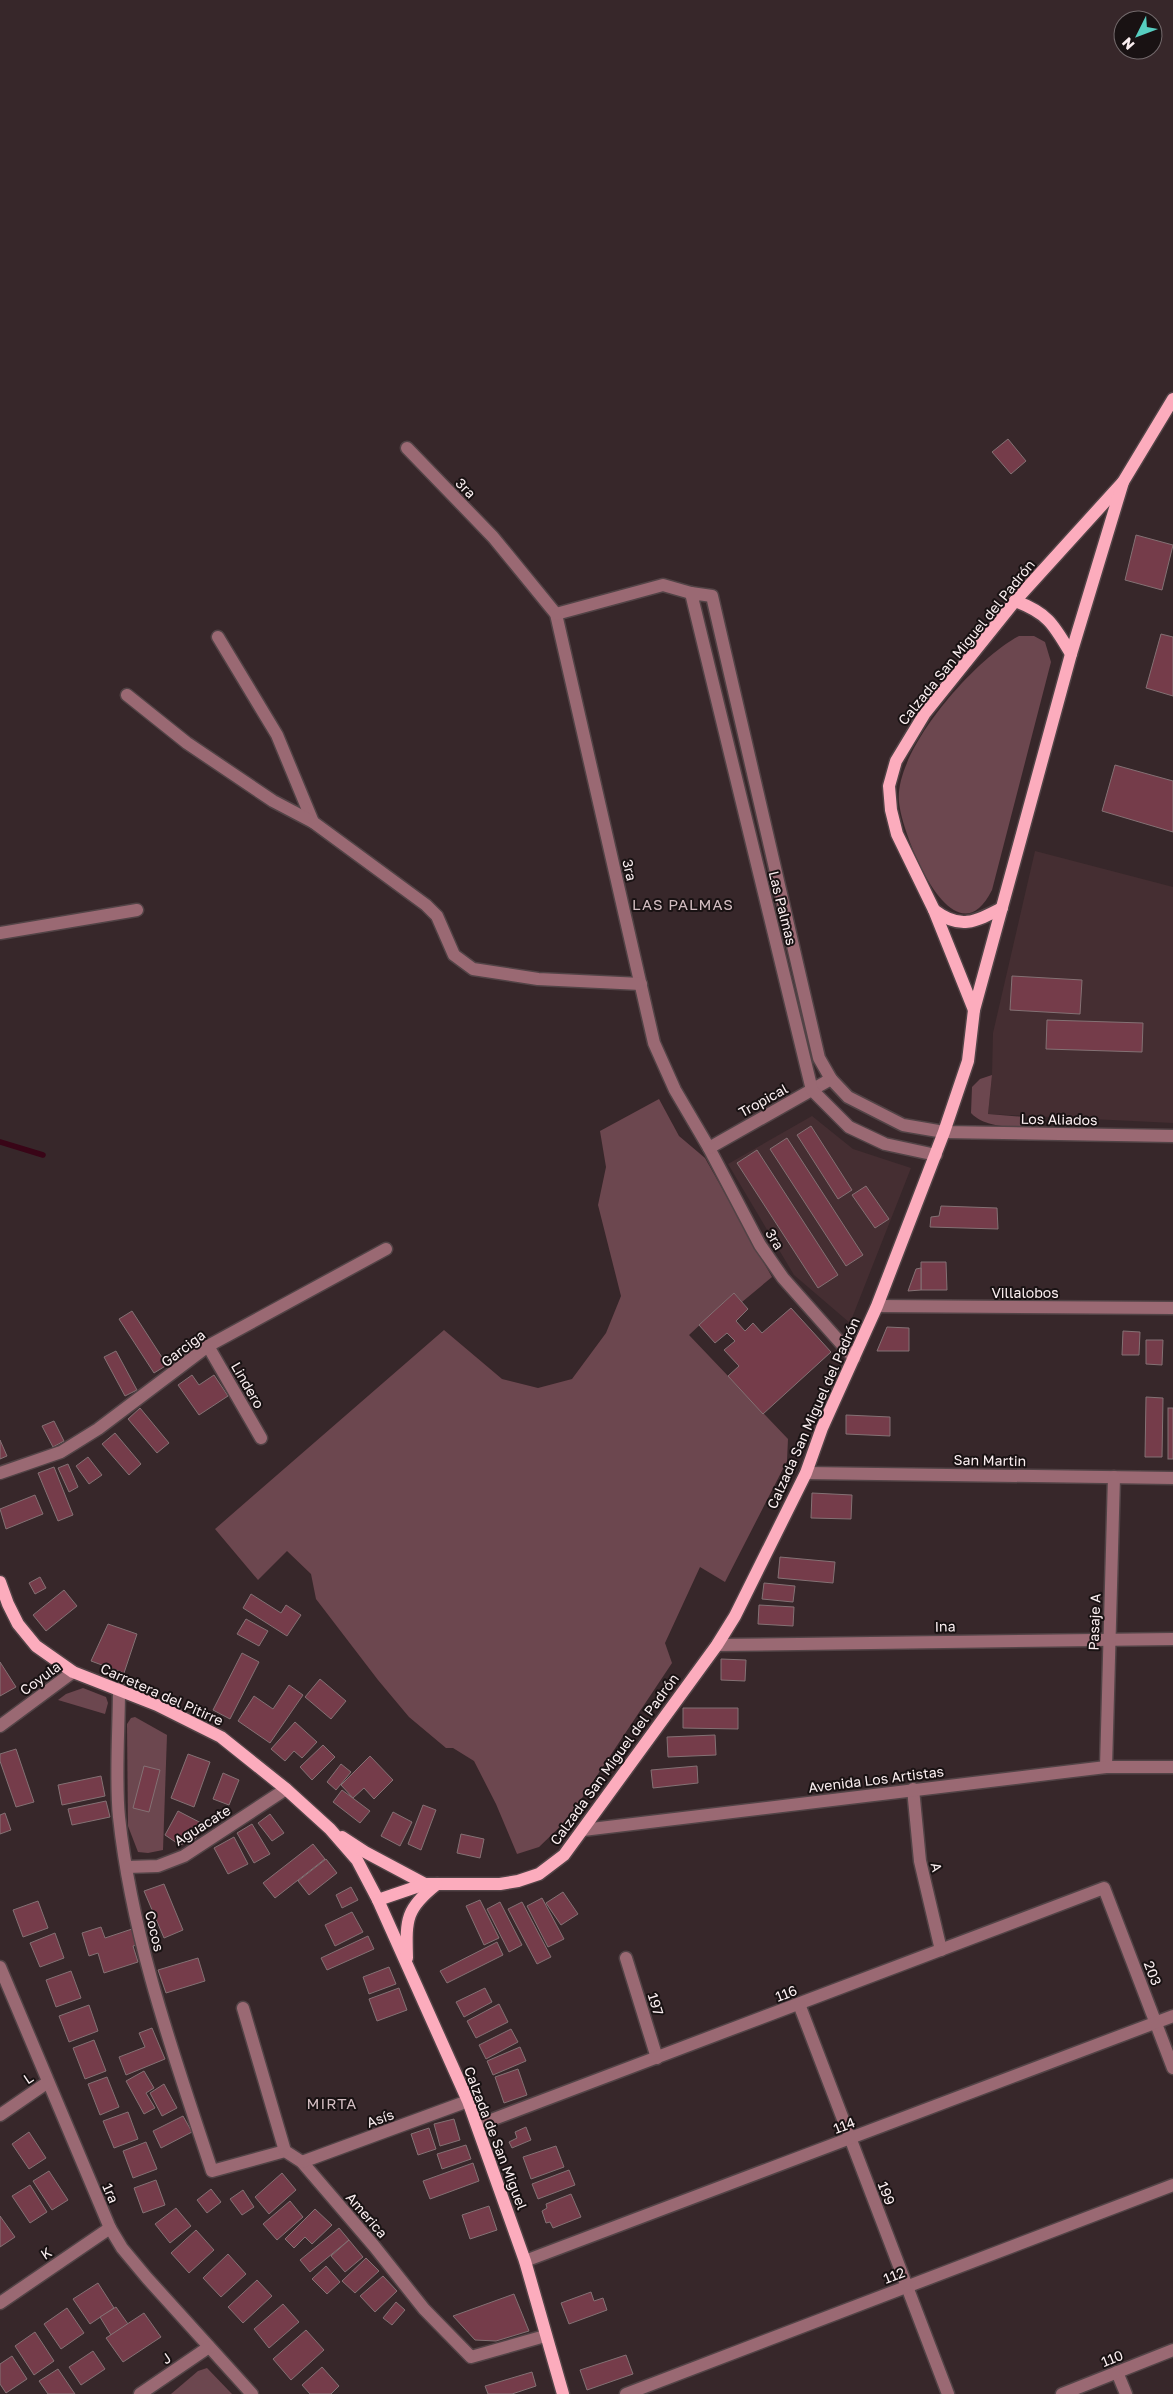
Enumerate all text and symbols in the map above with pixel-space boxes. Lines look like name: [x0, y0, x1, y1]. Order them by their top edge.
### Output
north arrow: [1113, 10, 1163, 60]
text: N: [1118, 34, 1138, 54]
street label: 3ra: [452, 474, 480, 502]
street label: Calzada San Miguel del Padrón: [894, 556, 1038, 728]
street label: 3ra: [619, 858, 641, 882]
street label: Las Palmas: [766, 869, 800, 947]
district label: LAS PALMAS: [632, 895, 734, 913]
street label: Tropical: [735, 1080, 791, 1120]
street label: Los Aliados: [1020, 1110, 1098, 1128]
street label: 3ra: [762, 1225, 788, 1253]
street label: Villalobos: [991, 1284, 1059, 1301]
street label: Calzada San Miguel del Padrón: [763, 1315, 863, 1511]
street label: Garciga: [158, 1326, 208, 1370]
street label: Lindero: [228, 1359, 268, 1411]
street label: San Martin: [954, 1451, 1026, 1469]
street label: Pasaje A: [1085, 1593, 1104, 1651]
street label: Ina: [934, 1617, 956, 1635]
street label: Coyula: [16, 1658, 64, 1698]
street label: Carretera del Pitirre: [98, 1659, 226, 1729]
street label: Calzada San Miguel del Padrón: [546, 1670, 682, 1848]
street label: Avenida Los Artistas: [807, 1762, 945, 1796]
street label: Aguacate: [171, 1801, 233, 1849]
street label: A: [928, 1861, 946, 1874]
street label: Cocos: [142, 1909, 168, 1953]
street label: 203: [1141, 1958, 1165, 1988]
street label: 116: [773, 1981, 799, 2005]
street label: 197: [645, 1991, 667, 2017]
street label: Calzada de San Miguel: [461, 2064, 531, 2212]
street label: L: [20, 2069, 36, 2087]
district label: MIRTA: [307, 2094, 357, 2112]
street label: Asís: [364, 2105, 396, 2131]
street label: 114: [831, 2113, 857, 2137]
street label: 199: [875, 2179, 899, 2207]
street label: 1ra: [99, 2180, 123, 2206]
street label: America: [343, 2189, 391, 2241]
street label: K: [37, 2243, 55, 2263]
street label: 112: [881, 2263, 907, 2287]
street label: 110: [1098, 2346, 1126, 2370]
street label: J: [158, 2349, 174, 2367]

